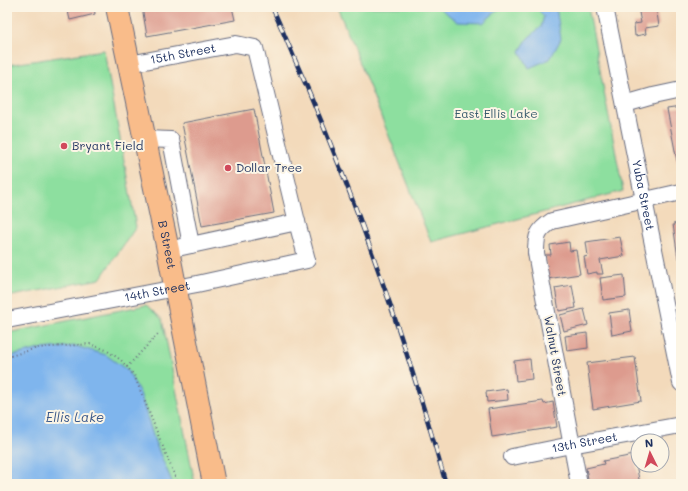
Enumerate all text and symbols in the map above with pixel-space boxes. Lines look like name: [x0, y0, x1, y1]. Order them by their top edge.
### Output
street label: 15th Street: [149, 39, 217, 67]
park label: East Ellis Lake: [454, 105, 538, 121]
place label: Bryant Field: [72, 137, 144, 153]
marker: Bryant Field: [59, 141, 69, 151]
street label: Yuba Street: [629, 158, 659, 232]
place label: Dollar Tree: [236, 159, 302, 175]
marker: Dollar Tree: [223, 163, 233, 173]
street label: B Street: [155, 219, 181, 270]
street label: 14th Street: [123, 276, 191, 305]
street label: Walnut Street: [541, 314, 571, 397]
water label: Ellis Lake: [46, 408, 104, 425]
street label: 13th Street: [550, 428, 619, 456]
north arrow: [630, 433, 670, 473]
text: N: [644, 435, 654, 450]

